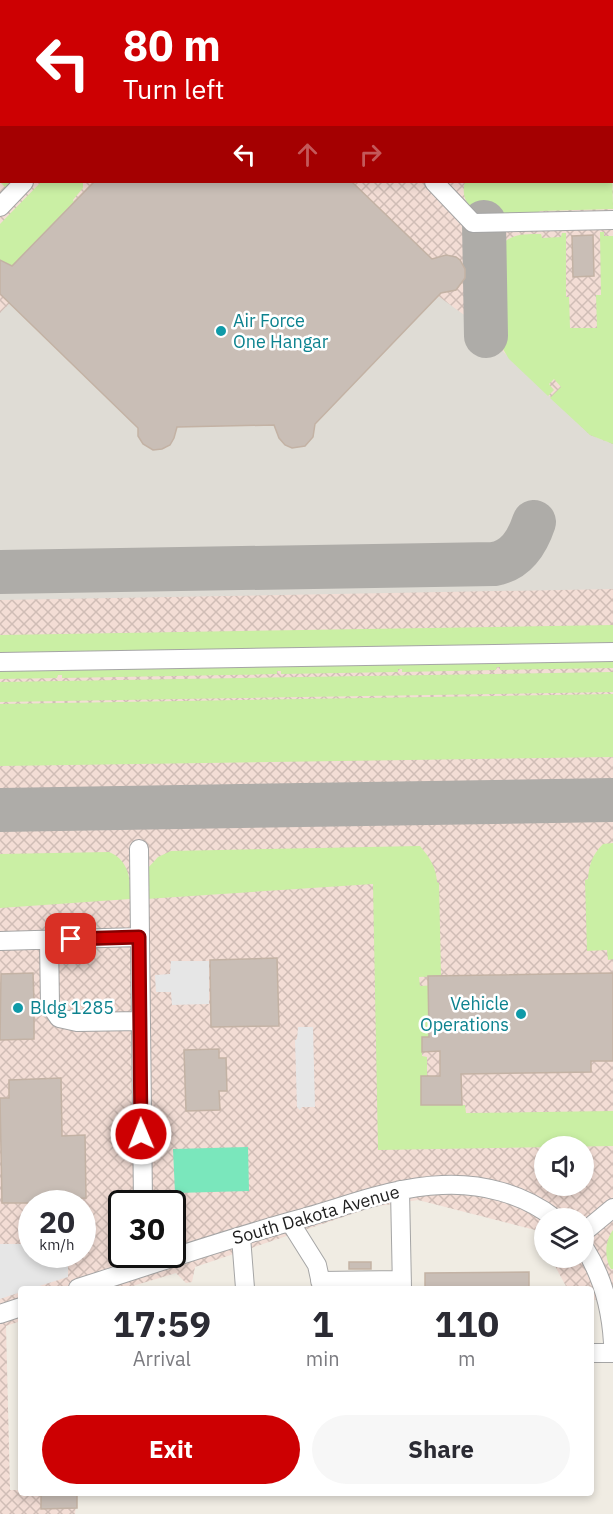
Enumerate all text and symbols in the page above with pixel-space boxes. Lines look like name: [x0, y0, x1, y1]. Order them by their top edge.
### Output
text: 80 m: [123, 18, 221, 73]
icon: left: [24, 24, 102, 102]
text: Turn left: [123, 71, 224, 106]
icon: left: [228, 138, 261, 171]
icon: ahead: [291, 138, 324, 171]
icon: right: [354, 138, 387, 171]
place label: Air Force One Hangar: [233, 309, 329, 353]
marker: Air Force One Hangar: [214, 324, 228, 338]
pin: [45, 913, 96, 964]
icon: arrive: [54, 922, 87, 955]
place label: Vehicle Operations: [420, 992, 509, 1036]
place label: Bldg 1285: [30, 996, 114, 1019]
marker: Bldg 1285: [11, 1001, 25, 1015]
marker: Vehicle Operations: [514, 1007, 528, 1021]
position arrow: [109, 1102, 173, 1166]
map controls: [534, 1136, 594, 1268]
button: sound: [534, 1136, 594, 1196]
street label: South Dakota Avenue: [230, 1180, 402, 1249]
speed limit sign: 30: [108, 1190, 186, 1268]
text: 20: [39, 1202, 75, 1241]
button: layers: [534, 1208, 594, 1268]
text: km/h: [39, 1235, 75, 1254]
text: 17:59: [113, 1300, 211, 1347]
text: 1: [312, 1300, 334, 1347]
text: 110: [434, 1300, 499, 1347]
text: Arrival: [133, 1345, 191, 1372]
text: min: [306, 1345, 340, 1372]
text: m: [458, 1345, 476, 1372]
button: Exit: [42, 1415, 300, 1484]
button: Share: [312, 1415, 570, 1484]

